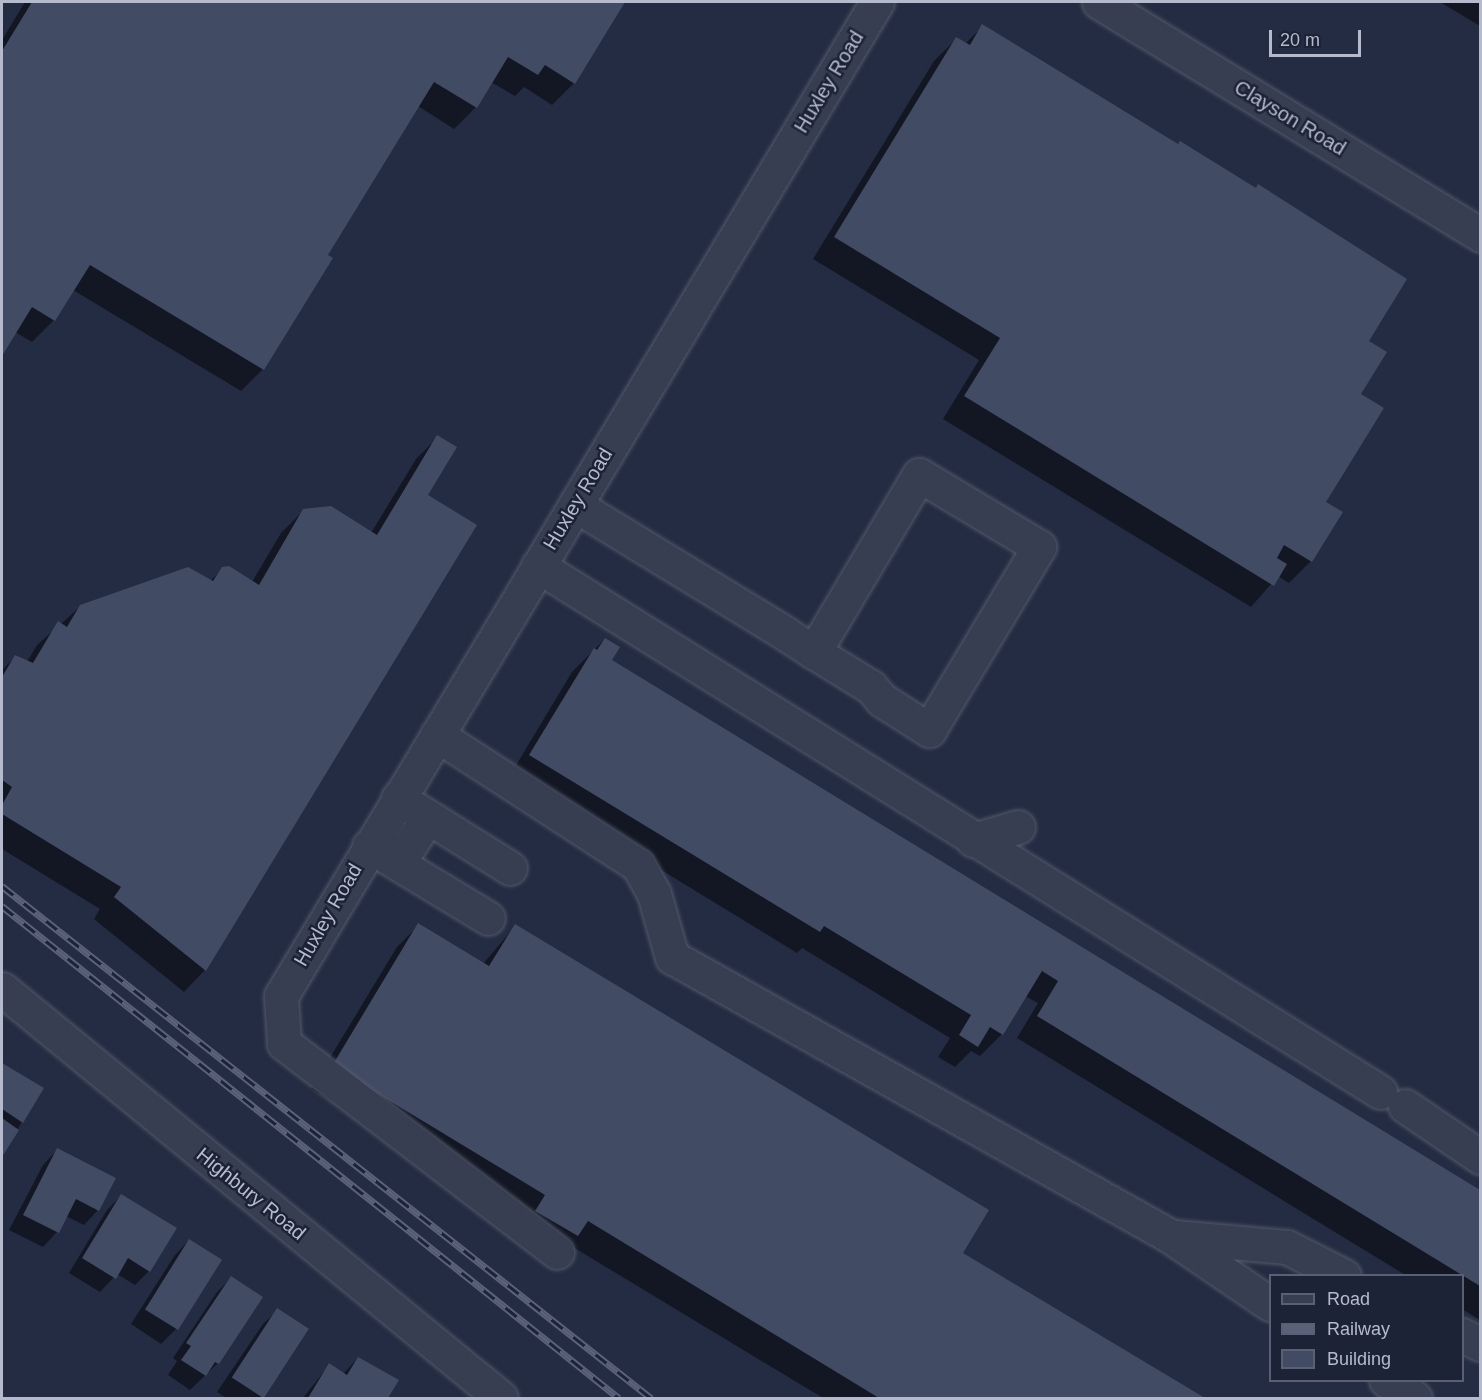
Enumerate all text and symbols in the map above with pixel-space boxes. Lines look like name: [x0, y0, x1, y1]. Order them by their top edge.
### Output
scale bar: [1272, 18, 1364, 56]
street label: Huxley Road: [789, 27, 869, 137]
text: 20 m: [1280, 30, 1320, 50]
street label: Clayson Road: [1230, 75, 1350, 161]
street label: Huxley Road: [538, 444, 618, 554]
street label: Huxley Road: [289, 859, 367, 971]
street label: Highbury Road: [192, 1143, 310, 1245]
legend: [1269, 1274, 1464, 1382]
text: Road: [1327, 1289, 1370, 1309]
text: Railway: [1327, 1319, 1390, 1339]
text: Building: [1327, 1349, 1391, 1369]

